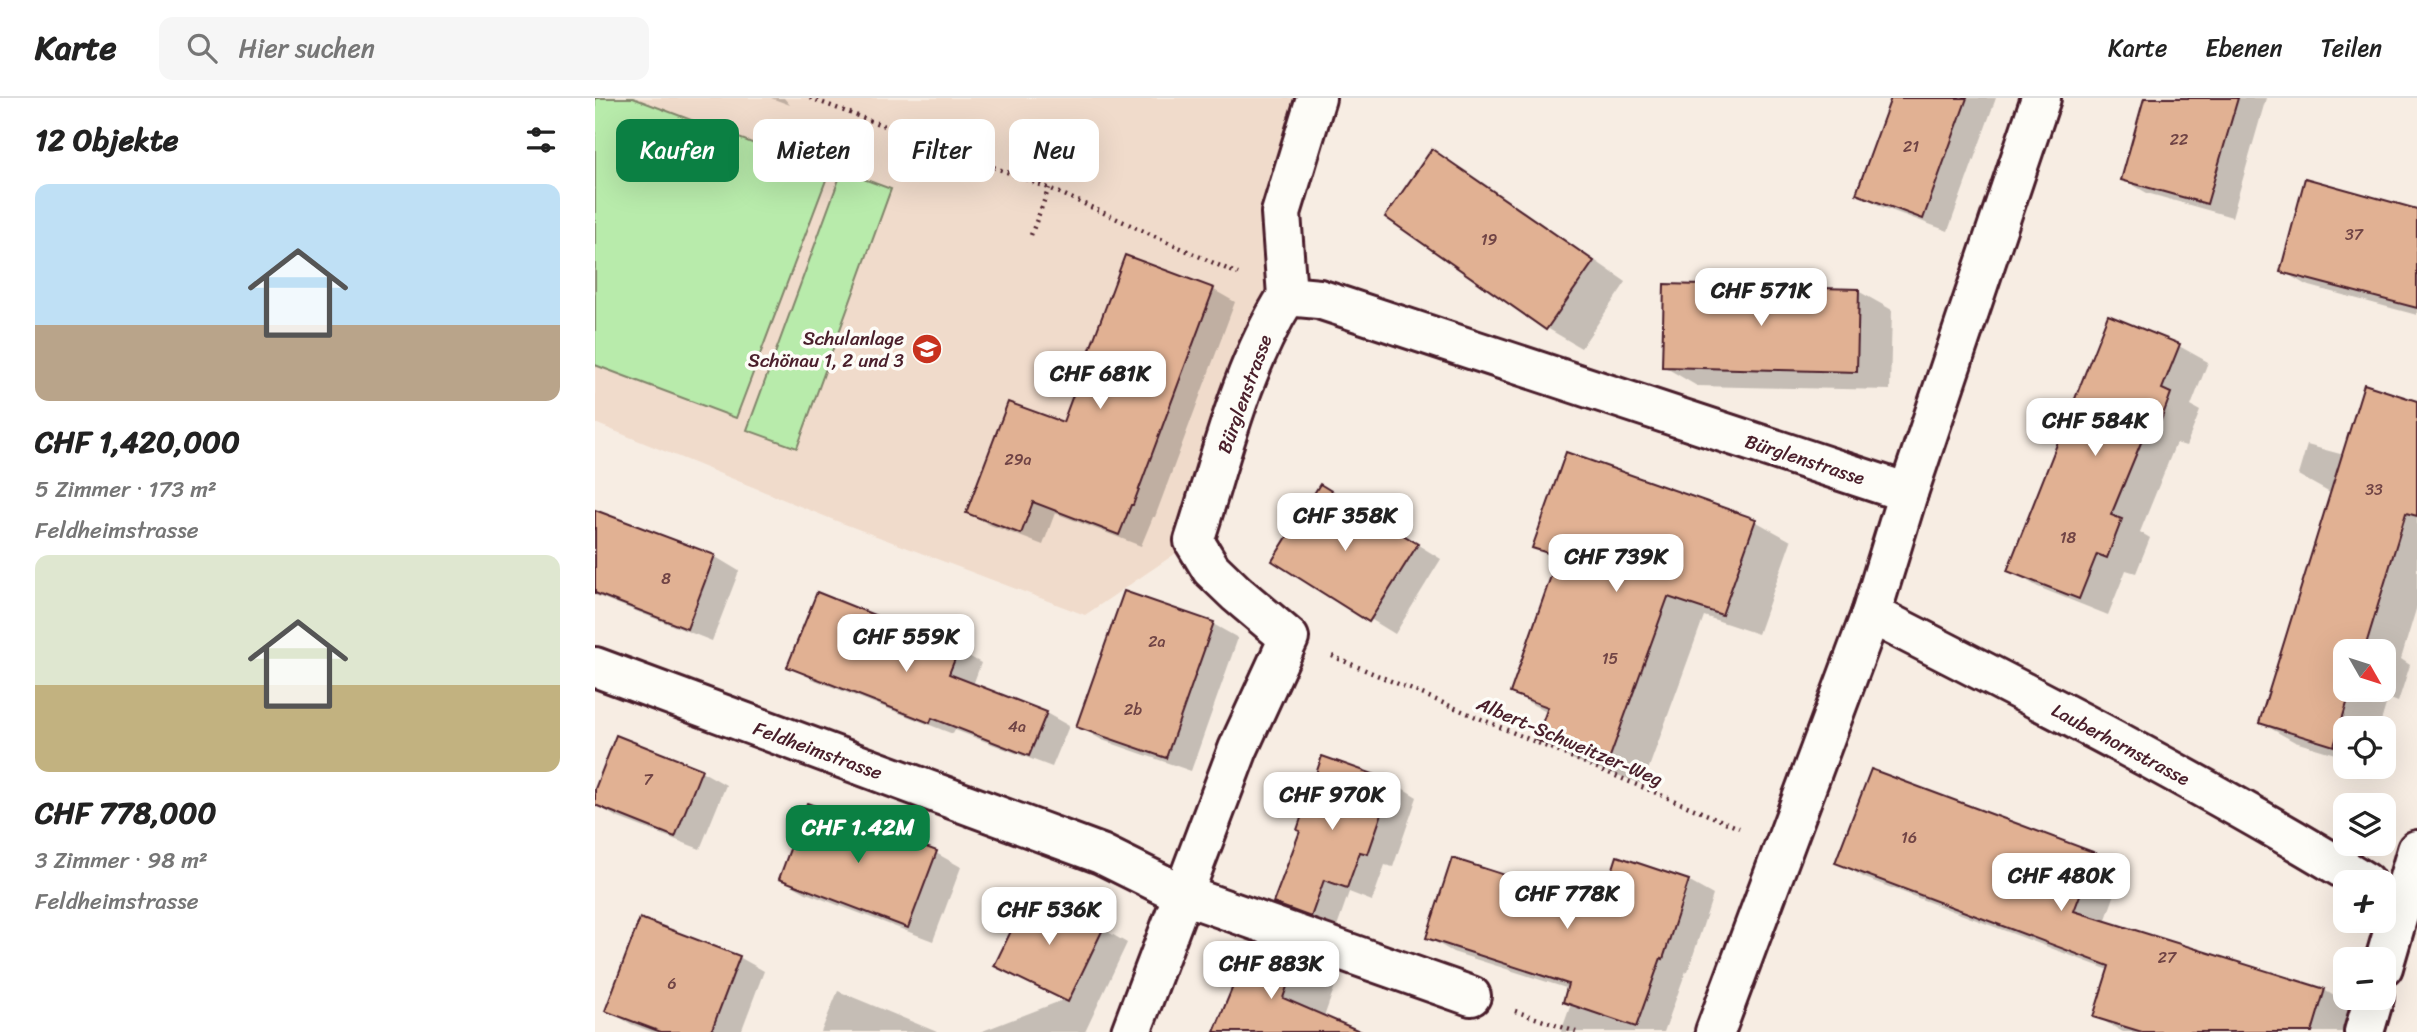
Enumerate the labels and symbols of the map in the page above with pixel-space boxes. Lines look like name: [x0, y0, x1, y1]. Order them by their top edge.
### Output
house number: 22: [2170, 125, 2188, 154]
house number: 21: [1903, 132, 1919, 161]
house number: 37: [2345, 220, 2364, 249]
house number: 19: [1481, 225, 1498, 254]
pin: CHF 571K: [1689, 268, 1833, 328]
place label: Schulanlage Schönau 1, 2 und 3: [748, 322, 905, 377]
street label: Bürglenstrasse: [1208, 330, 1281, 458]
school or university icon: Schulanlage Schönau 1, 2 und 3: [910, 332, 944, 366]
pin: CHF 681K: [1028, 352, 1172, 411]
pin: CHF 584K: [2023, 398, 2167, 458]
street label: Bürglenstrasse: [1741, 425, 1869, 494]
house number: 29a: [1004, 445, 1032, 474]
house number: 33: [2365, 475, 2383, 504]
pin: CHF 358K: [1273, 494, 1417, 553]
house number: 18: [2060, 523, 2077, 552]
pin: CHF 739K: [1544, 534, 1688, 594]
house number: 8: [661, 564, 671, 593]
pin: CHF 559K: [834, 614, 978, 674]
house number: 2a: [1148, 627, 1166, 656]
north arrow: [2333, 639, 2396, 702]
house number: 15: [1602, 644, 1619, 673]
street label: Albert-Schweitzer-Weg: [1471, 687, 1668, 796]
street label: Lauberhornstrasse: [2046, 694, 2196, 795]
house number: 2b: [1124, 695, 1142, 724]
street label: Feldheimstrasse: [749, 712, 887, 789]
house number: 4a: [1008, 712, 1026, 741]
house number: 7: [643, 765, 653, 794]
pin: CHF 970K: [1260, 772, 1404, 832]
pin: CHF 1.42M: [778, 806, 938, 865]
house number: 16: [1901, 823, 1917, 852]
pin: CHF 480K: [1989, 854, 2133, 913]
pin: CHF 778K: [1495, 872, 1639, 931]
pin: CHF 536K: [977, 888, 1121, 947]
pin: CHF 883K: [1199, 942, 1343, 1001]
house number: 27: [2158, 943, 2177, 972]
house number: 6: [667, 969, 677, 998]

